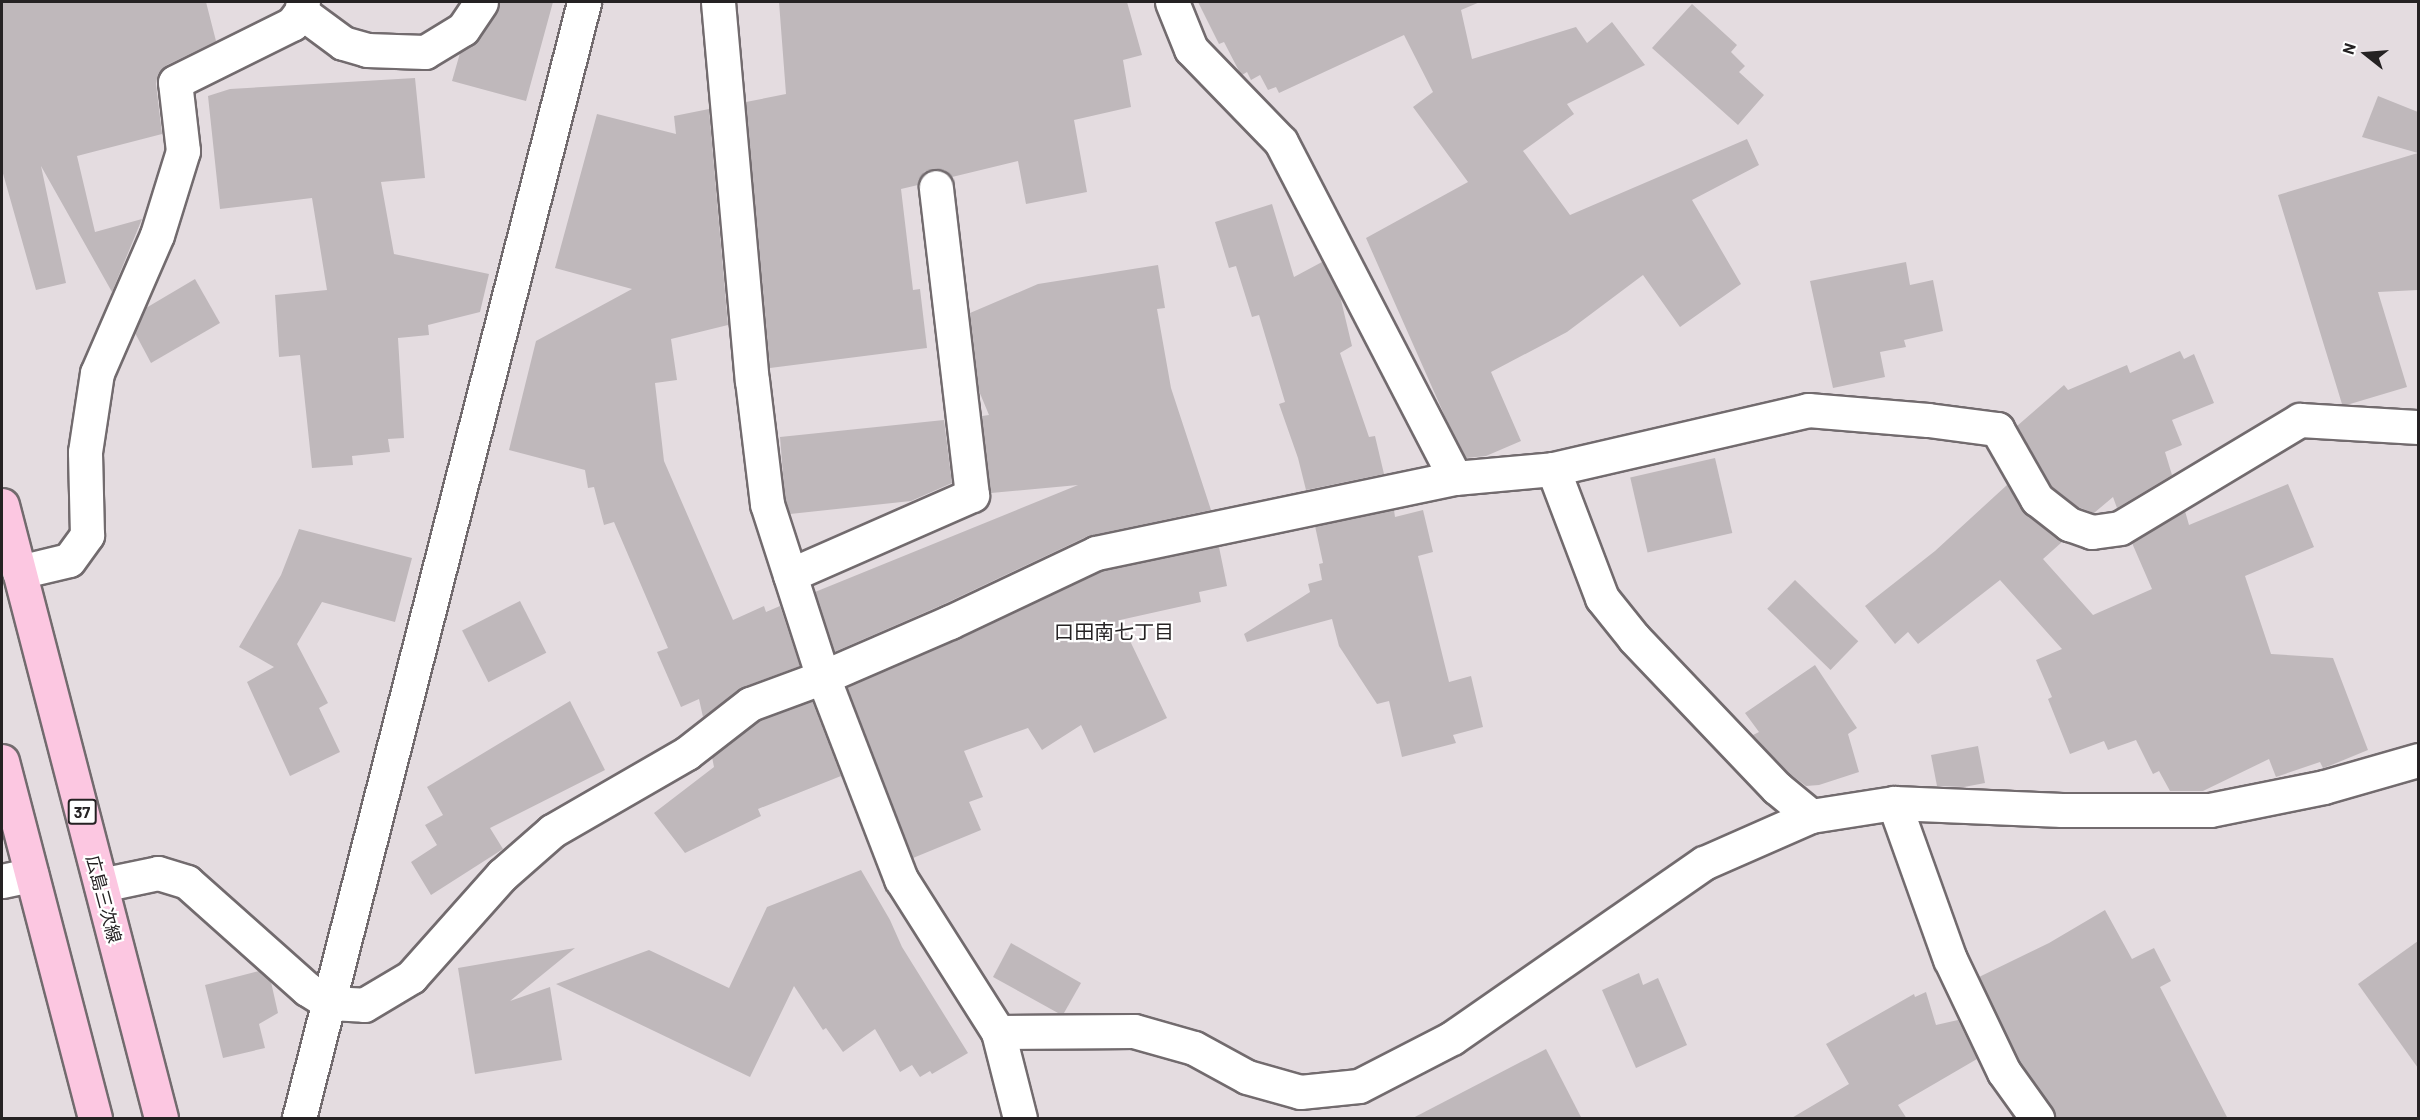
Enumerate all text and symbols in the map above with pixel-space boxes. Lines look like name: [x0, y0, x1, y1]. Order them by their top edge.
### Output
north arrow: [2336, 24, 2396, 84]
text: N: [2338, 41, 2359, 56]
district label: 口田南七丁目: [1054, 619, 1174, 643]
road number: 37: [67, 799, 97, 825]
street label: 広島三次線: [82, 853, 126, 945]

